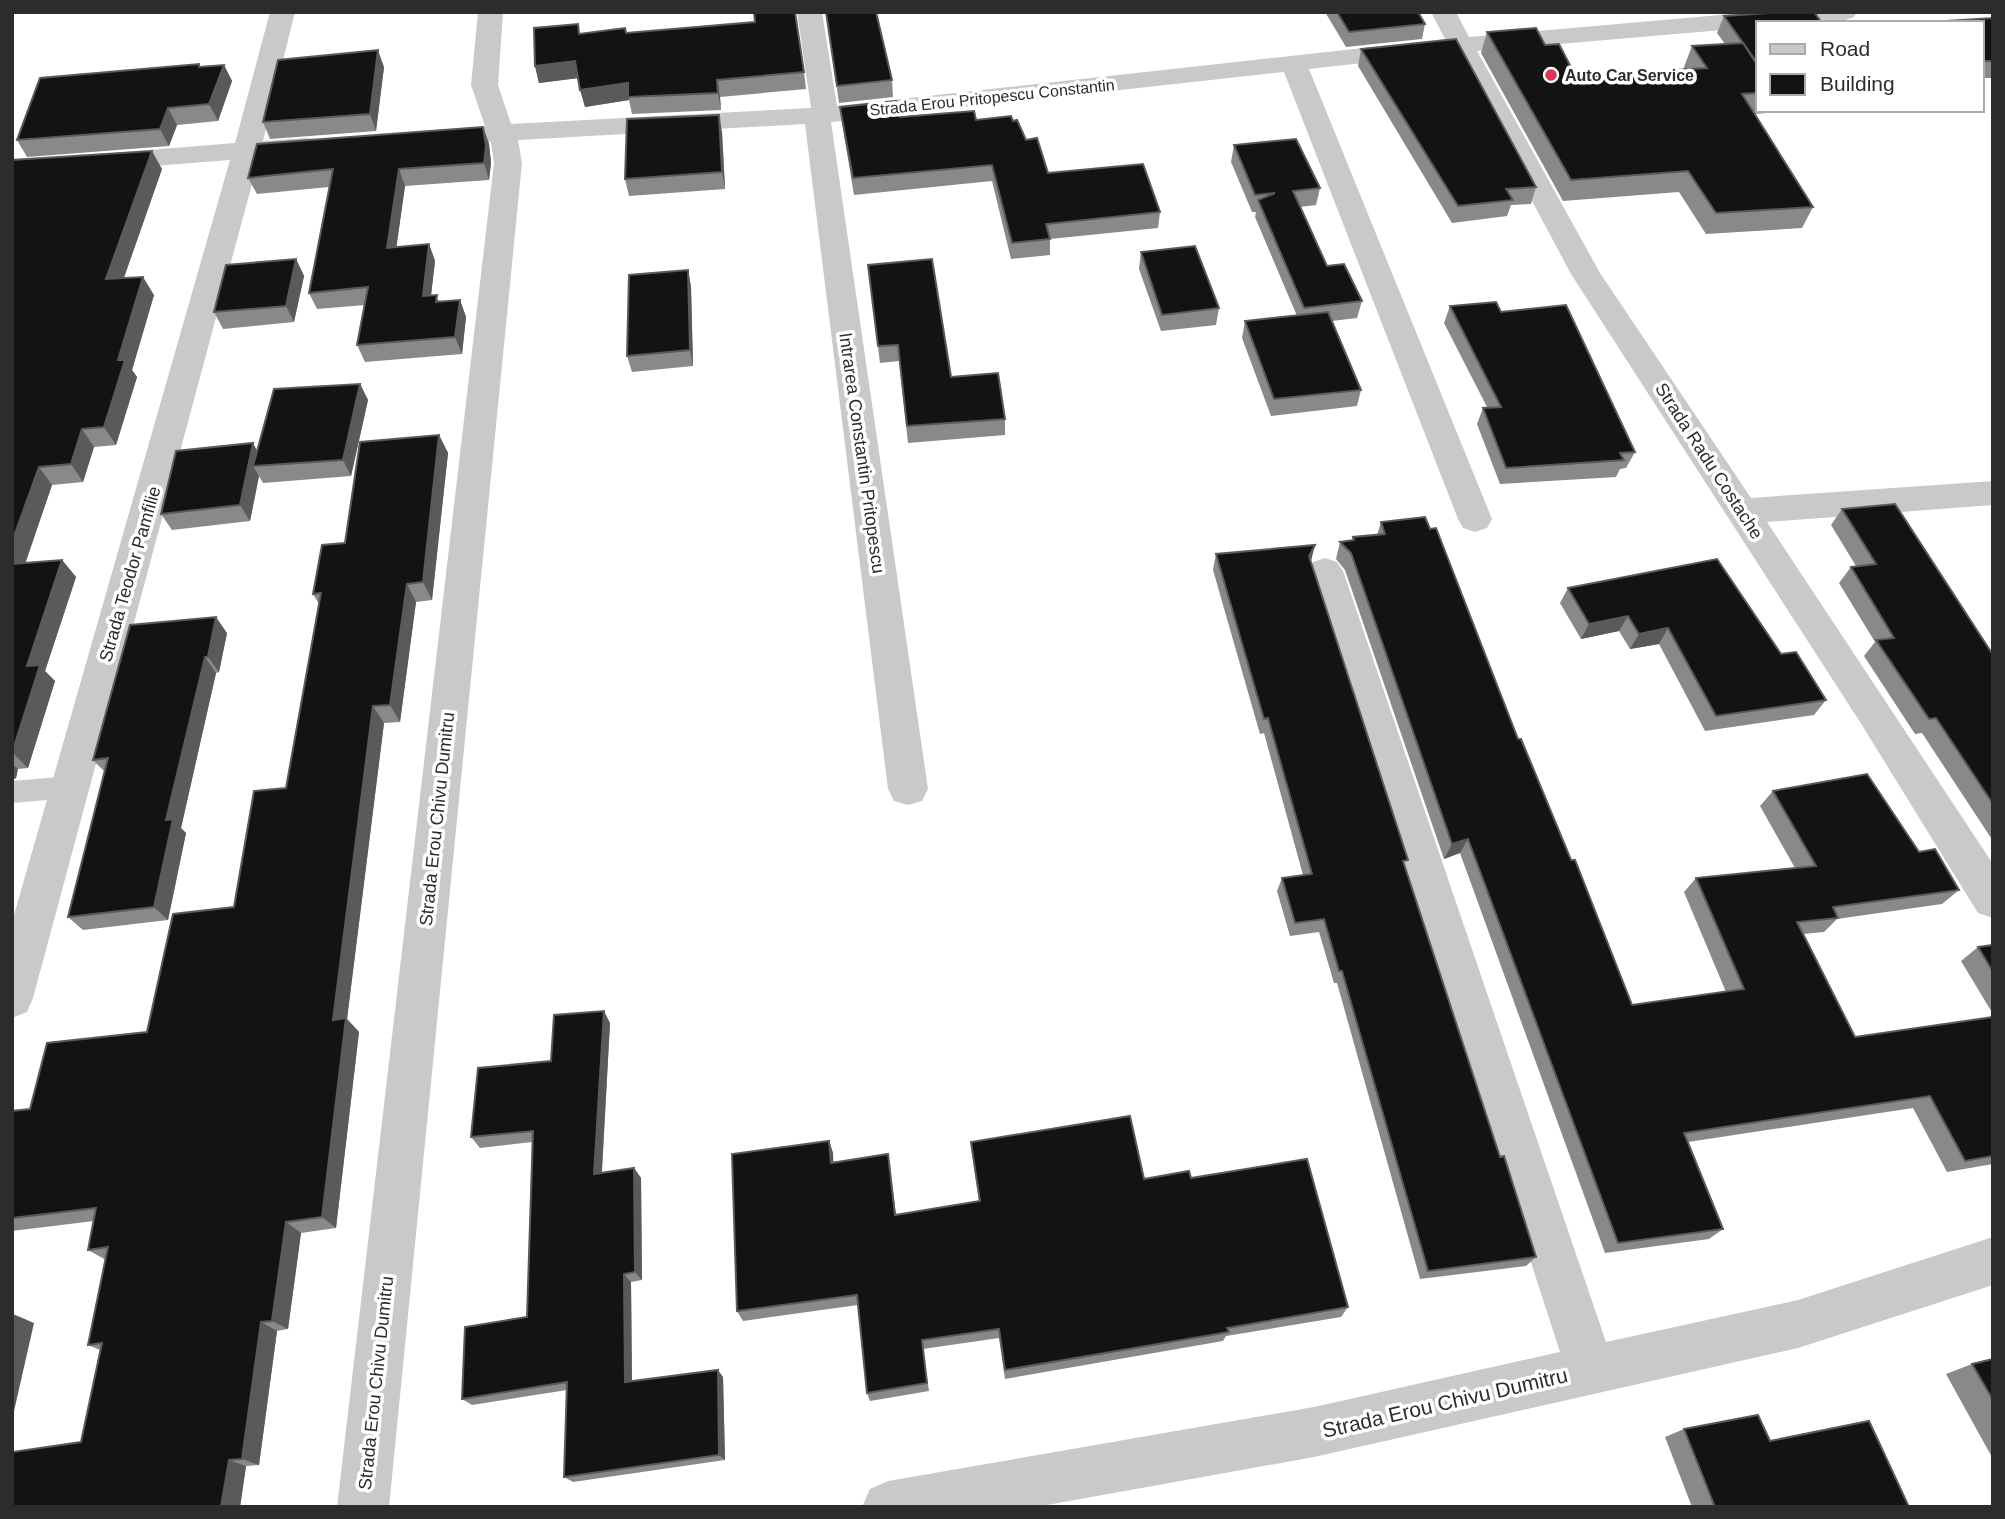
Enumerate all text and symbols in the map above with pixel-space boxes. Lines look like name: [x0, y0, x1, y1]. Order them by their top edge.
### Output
legend: [1756, 21, 1984, 112]
text: Road: [1820, 37, 1870, 60]
marker: Auto Car Service: [1543, 67, 1559, 83]
place label: Auto Car Service: [1565, 67, 1694, 84]
text: Building: [1820, 72, 1895, 95]
street label: Strada Erou Pritopescu Constantin: [869, 76, 1115, 119]
street label: Intrarea Constantin Pritopescu: [835, 331, 889, 575]
street label: Strada Radu Costache: [1651, 379, 1767, 543]
street label: Strada Teodor Pamfilie: [95, 484, 165, 664]
street label: Strada Erou Chivu Dumitru: [416, 711, 458, 927]
street label: Strada Erou Chivu Dumitru: [355, 1275, 397, 1491]
street label: Strada Erou Chivu Dumitru: [1320, 1363, 1570, 1442]

